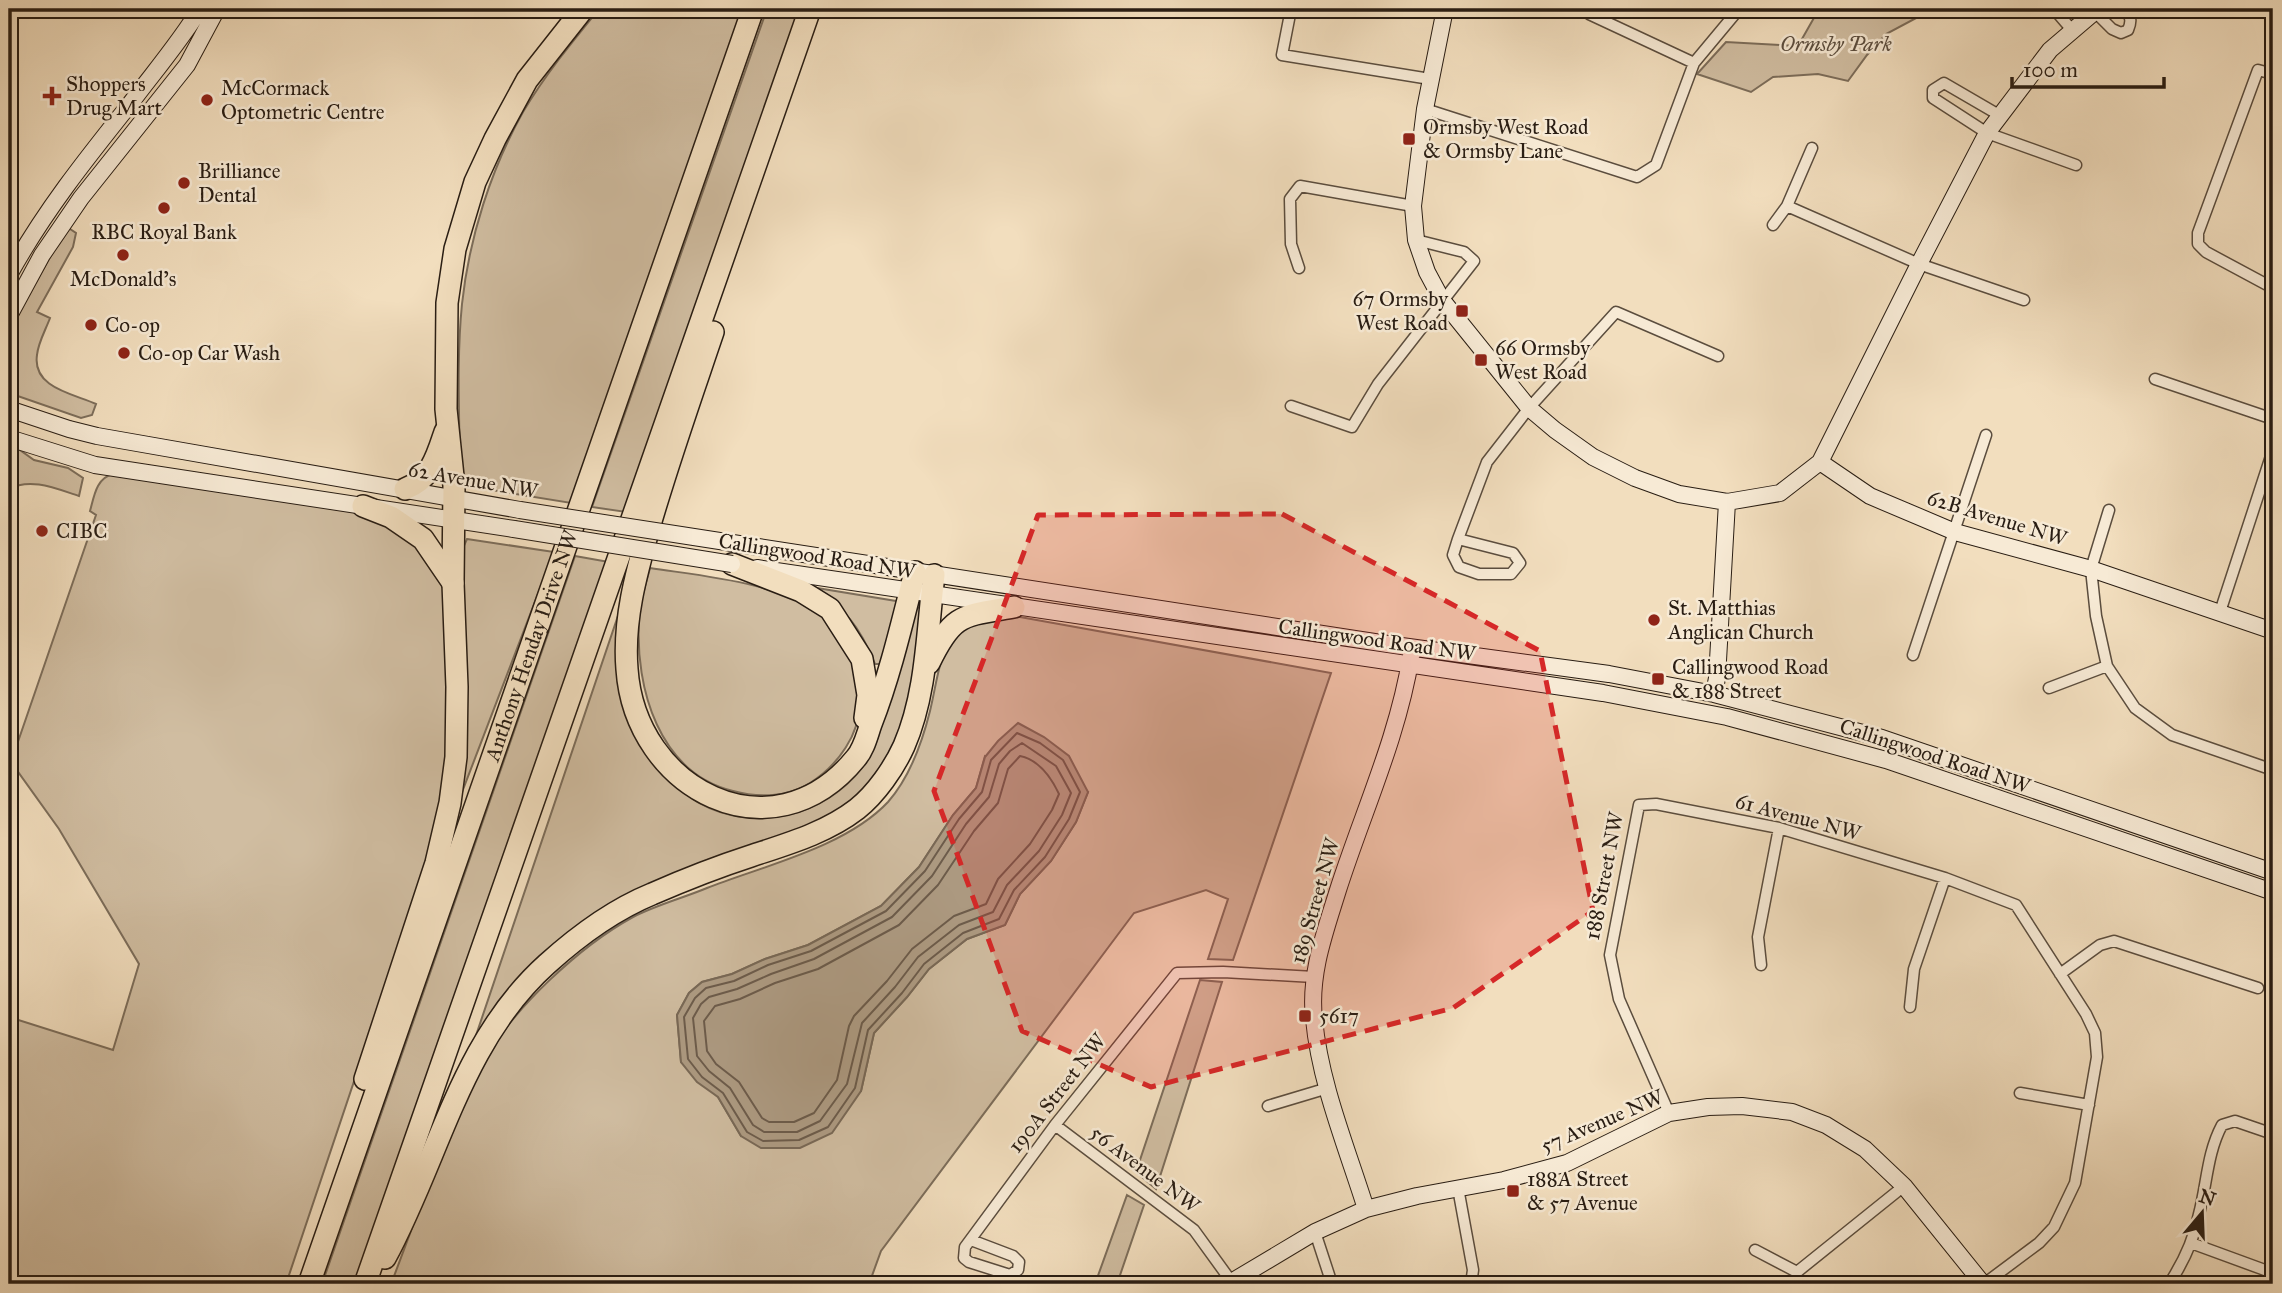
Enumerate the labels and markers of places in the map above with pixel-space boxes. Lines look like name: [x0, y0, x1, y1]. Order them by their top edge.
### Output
place label: Shoppers Drug Mart: [66, 71, 162, 121]
place label: McCormack Optometric Centre: [221, 75, 385, 125]
marker: Shoppers Drug Mart: [44, 88, 60, 104]
marker: McCormack Optometric Centre: [199, 92, 215, 108]
place label: Ormsby West Road & Ormsby Lane: [1423, 114, 1589, 164]
marker: Ormsby West Road & Ormsby Lane: [1401, 131, 1417, 147]
place label: Brilliance Dental: [198, 158, 281, 208]
marker: Brilliance Dental: [176, 175, 192, 191]
marker: RBC Royal Bank: [156, 200, 172, 216]
place label: RBC Royal Bank: [91, 219, 237, 245]
marker: McDonald's: [115, 247, 131, 263]
place label: McDonald's: [70, 266, 176, 292]
place label: 67 Ormsby West Road: [1353, 286, 1449, 336]
marker: 67 Ormsby West Road: [1454, 303, 1470, 319]
place label: Co-op: [105, 312, 160, 338]
marker: Co-op: [83, 317, 99, 333]
place label: 66 Ormsby West Road: [1495, 335, 1591, 385]
place label: Co-op Car Wash: [138, 340, 281, 366]
marker: Co-op Car Wash: [116, 345, 132, 361]
marker: 66 Ormsby West Road: [1473, 352, 1489, 368]
place label: CIBC: [56, 518, 108, 544]
marker: CIBC: [34, 523, 50, 539]
place label: St. Matthias Anglican Church: [1667, 595, 1814, 645]
marker: St. Matthias Anglican Church: [1646, 612, 1662, 628]
place label: Callingwood Road & 188 Street: [1672, 654, 1829, 704]
marker: Callingwood Road & 188 Street: [1650, 671, 1666, 687]
place label: 5617: [1319, 1003, 1359, 1029]
marker: 5617: [1297, 1008, 1313, 1024]
place label: 188A Street & 57 Avenue: [1527, 1166, 1638, 1216]
marker: 188A Street & 57 Avenue: [1505, 1183, 1521, 1199]

